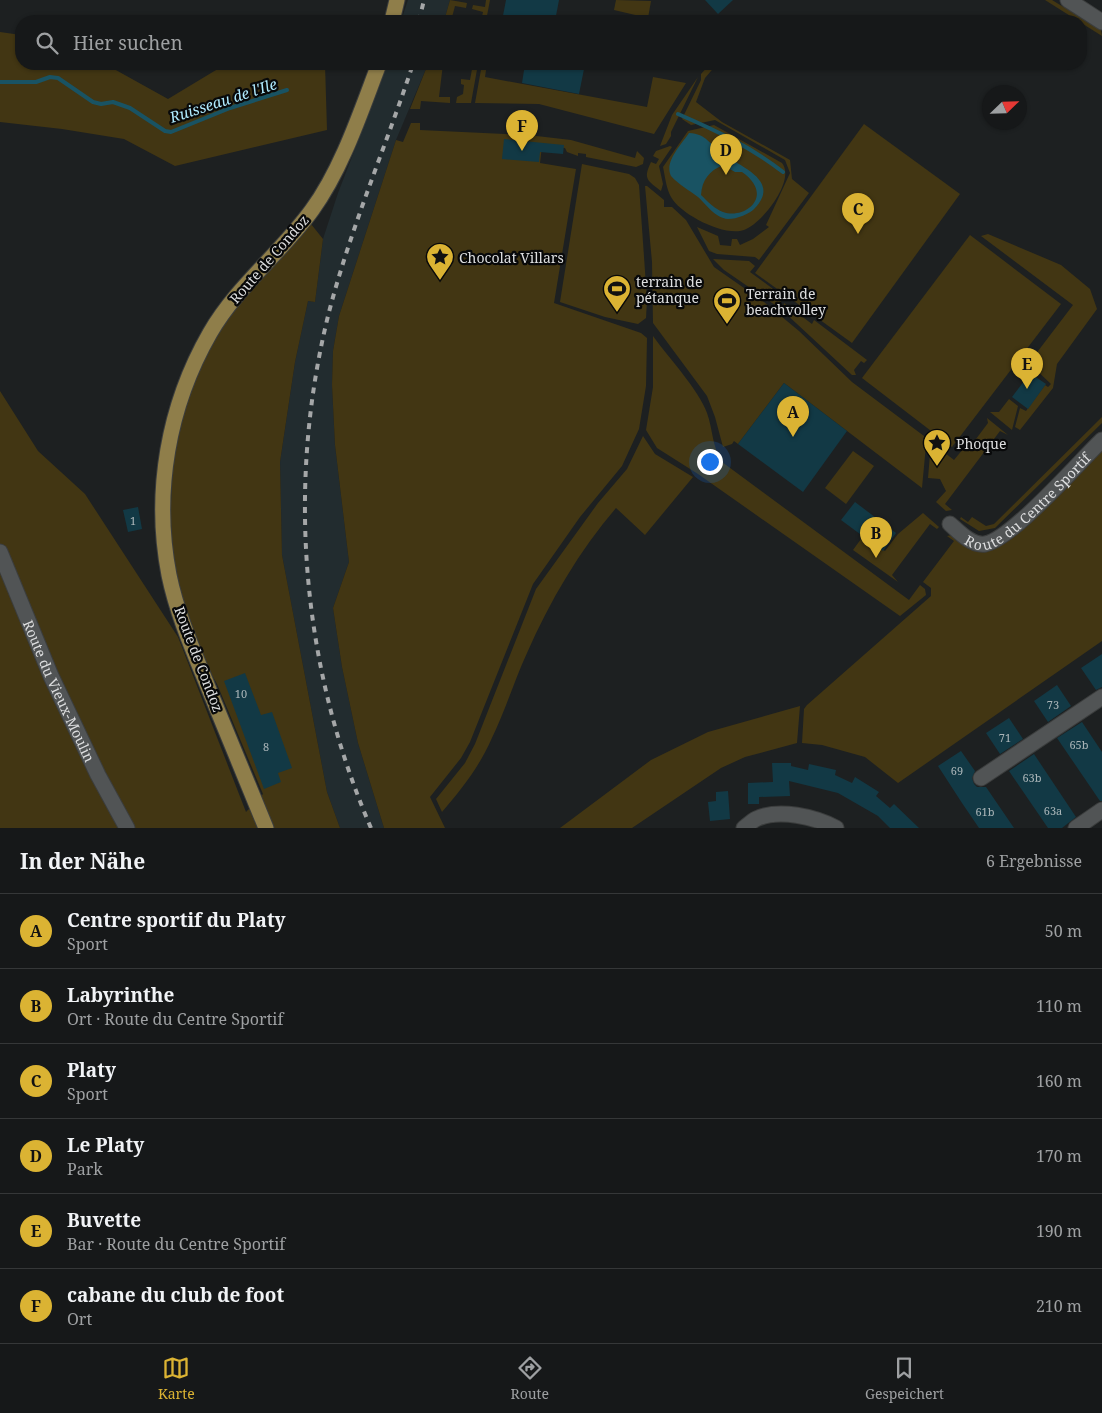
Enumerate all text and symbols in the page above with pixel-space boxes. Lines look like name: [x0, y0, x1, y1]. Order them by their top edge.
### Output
search box: [15, 15, 1087, 70]
icon: search: [33, 29, 61, 57]
text: Hier suchen: [73, 30, 183, 56]
water label: Ruisseau de l'Ile: [166, 73, 280, 127]
north arrow: [982, 85, 1027, 130]
pin: F: [506, 110, 538, 151]
pin: D: [710, 134, 742, 175]
pin: C: [842, 193, 874, 234]
street label: Route de Condoz: [225, 211, 313, 307]
place icon: Chocolat Villars: [425, 242, 455, 281]
place label: Chocolat Villars: [459, 248, 564, 267]
place label: terrain de pétanque: [636, 272, 702, 307]
sports icon: terrain de pétanque: [602, 274, 632, 313]
place label: Terrain de beachvolley: [746, 284, 826, 319]
sports icon: Terrain de beachvolley: [712, 286, 742, 325]
pin: E: [1011, 348, 1043, 389]
pin: A: [777, 396, 809, 437]
place icon: Phoque: [922, 428, 952, 467]
place label: Phoque: [956, 434, 1006, 453]
street label: Route du Centre Sportif: [962, 447, 1095, 554]
your location: [697, 449, 723, 475]
house number: 1: [130, 513, 136, 528]
pin: B: [860, 517, 892, 558]
street label: Route de Condoz: [170, 604, 228, 714]
street label: Route du Vieux-Moulin: [19, 617, 100, 765]
house number: 10: [235, 686, 247, 701]
house number: 73: [1047, 697, 1059, 712]
house number: 71: [999, 730, 1011, 745]
house number: 65b: [1069, 737, 1089, 752]
house number: 8: [263, 739, 269, 754]
house number: 69: [951, 763, 963, 778]
house number: 63b: [1022, 770, 1042, 785]
house number: 63a: [1044, 803, 1062, 818]
house number: 61b: [975, 804, 995, 819]
text: In der Nähe: [20, 847, 145, 875]
text: 6 Ergebnisse: [986, 850, 1082, 872]
text: Centre sportif du Platy: [67, 907, 286, 933]
text: A: [30, 920, 42, 942]
text: 50 m: [1045, 920, 1082, 942]
text: Sport: [67, 933, 108, 955]
text: Labyrinthe: [67, 982, 174, 1008]
text: B: [31, 995, 41, 1017]
text: 110 m: [1036, 995, 1082, 1017]
text: Ort · Route du Centre Sportif: [67, 1008, 283, 1030]
text: Platy: [67, 1057, 116, 1083]
text: C: [31, 1070, 41, 1092]
text: 160 m: [1036, 1070, 1082, 1092]
text: Sport: [67, 1083, 108, 1105]
text: Le Platy: [67, 1132, 144, 1158]
text: D: [30, 1145, 42, 1167]
text: 170 m: [1036, 1145, 1082, 1167]
text: Park: [67, 1158, 103, 1180]
text: Buvette: [67, 1207, 141, 1233]
text: E: [31, 1220, 41, 1242]
text: 190 m: [1036, 1220, 1082, 1242]
text: Bar · Route du Centre Sportif: [67, 1233, 285, 1255]
text: cabane du club de foot: [67, 1282, 284, 1308]
text: F: [31, 1295, 41, 1317]
text: 210 m: [1036, 1295, 1082, 1317]
text: Ort: [67, 1308, 92, 1330]
tab: Karte: [158, 1354, 195, 1403]
tab: Route: [510, 1354, 549, 1403]
tab: Gespeichert: [865, 1354, 944, 1403]

